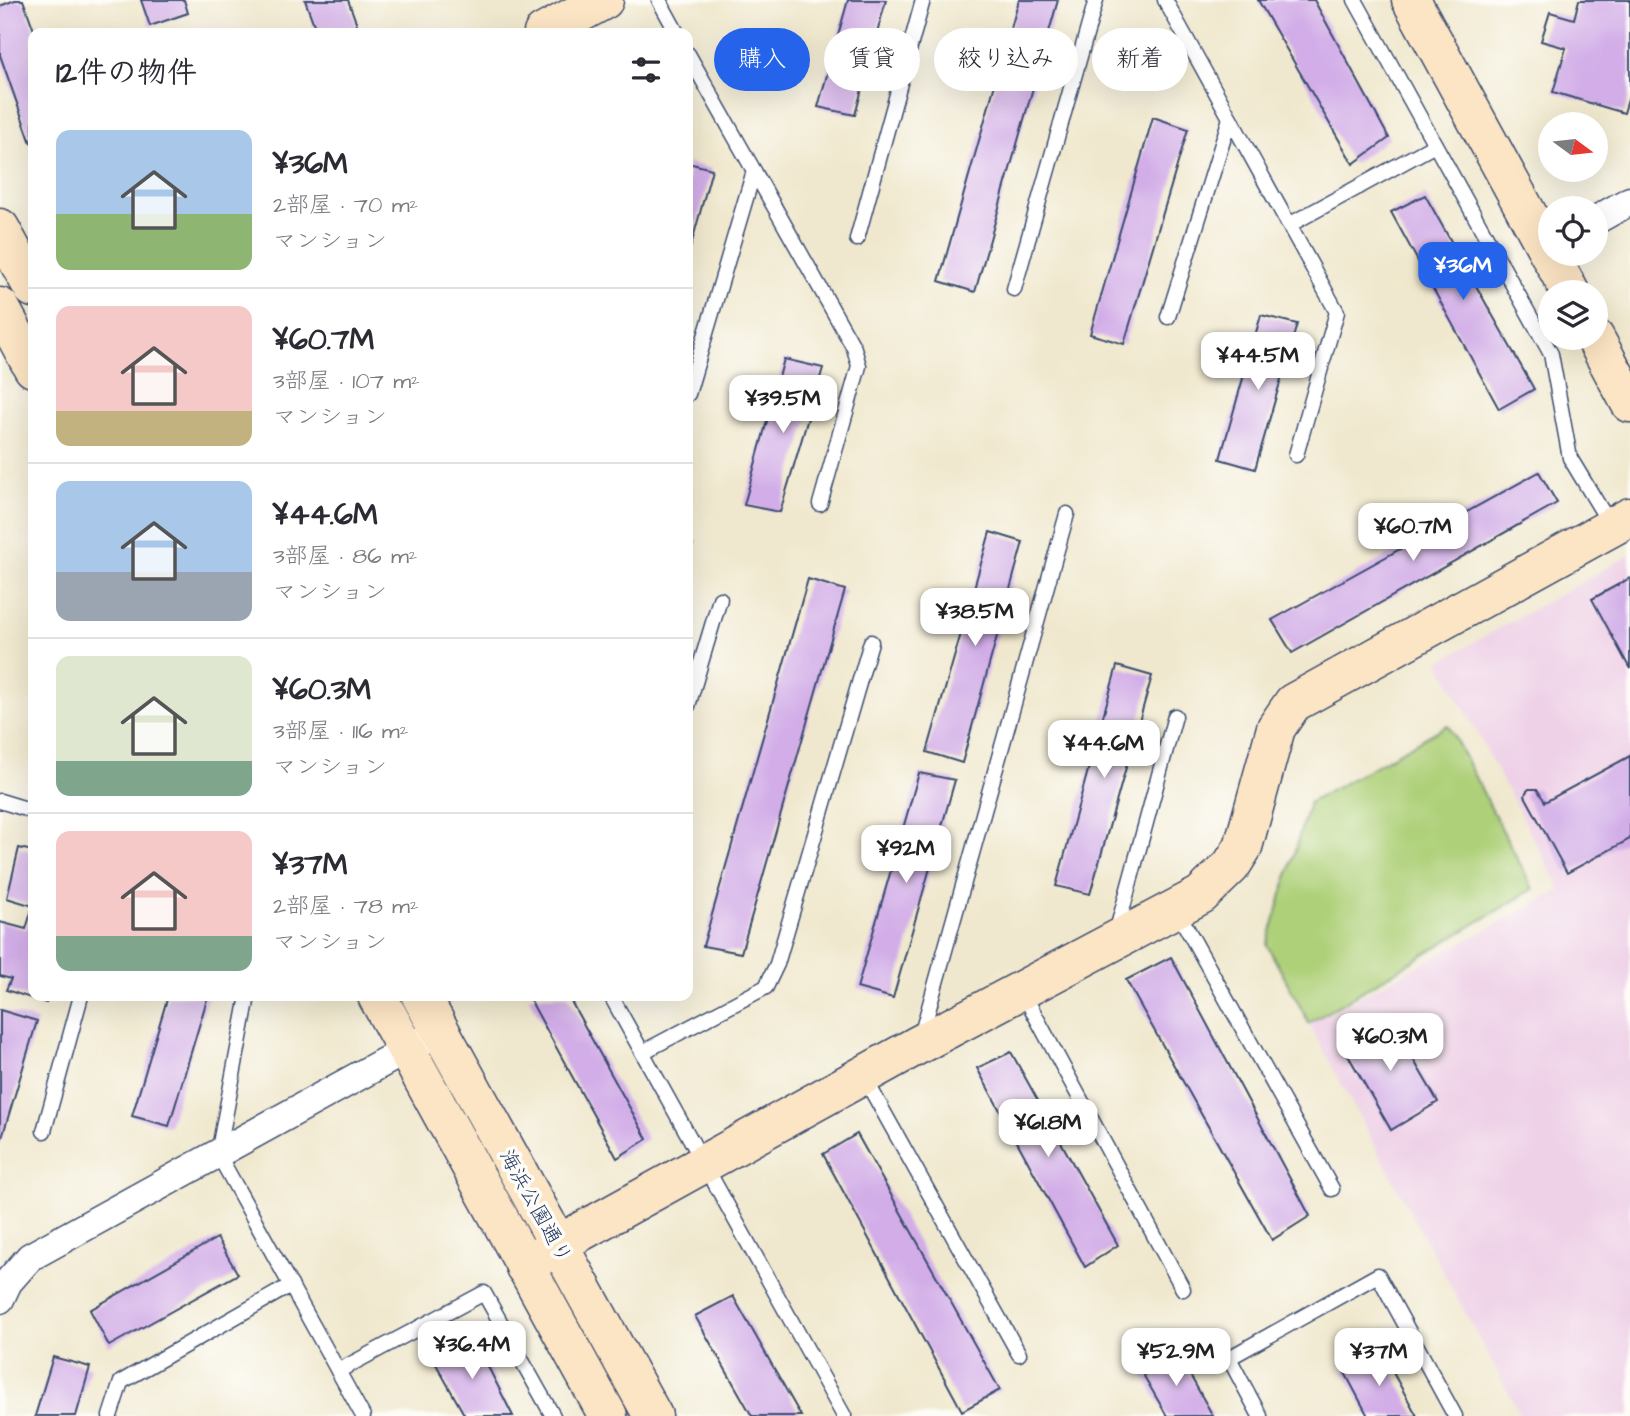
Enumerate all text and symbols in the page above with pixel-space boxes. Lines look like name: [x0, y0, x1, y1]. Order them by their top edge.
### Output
chip: 購入: [714, 28, 810, 91]
chip: 賃貸: [824, 28, 920, 91]
chip: 絞り込み: [934, 28, 1078, 91]
chip: 新着: [1092, 28, 1188, 91]
icon: filters: [627, 51, 665, 89]
text: 12件の物件: [56, 52, 197, 94]
north arrow: [1538, 112, 1608, 182]
map controls: [1538, 112, 1608, 350]
text: ¥36M: [273, 143, 348, 185]
icon: home: [112, 158, 196, 242]
text: 2部屋 · 70 m²: [273, 189, 418, 221]
button: locate: [1538, 196, 1608, 266]
text: マンション: [273, 225, 387, 257]
pin: ¥36M: [1422, 243, 1504, 302]
text: ¥36M: [1434, 249, 1492, 281]
button: layers: [1538, 280, 1608, 350]
text: ¥60.7M: [273, 319, 374, 361]
pin: ¥44.5M: [1201, 332, 1315, 392]
icon: home: [112, 334, 196, 418]
text: ¥44.5M: [1217, 339, 1299, 371]
text: 3部屋 · 107 m²: [273, 365, 420, 397]
pin: ¥39.5M: [726, 376, 840, 435]
text: ¥39.5M: [745, 382, 821, 414]
text: マンション: [273, 401, 387, 433]
text: ¥44.6M: [273, 494, 378, 536]
pin: ¥60.7M: [1356, 504, 1470, 563]
icon: home: [112, 509, 196, 593]
text: ¥60.7M: [1374, 510, 1452, 542]
text: 3部屋 · 86 m²: [273, 540, 417, 572]
text: マンション: [273, 576, 387, 608]
pin: ¥38.5M: [918, 588, 1032, 648]
text: ¥38.5M: [936, 595, 1014, 627]
text: ¥60.3M: [273, 669, 371, 711]
icon: home: [112, 684, 196, 768]
text: 3部屋 · 116 m²: [273, 715, 408, 747]
pin: ¥44.6M: [1047, 720, 1161, 780]
text: ¥44.6M: [1064, 727, 1144, 759]
text: マンション: [273, 751, 387, 783]
pin: ¥92M: [865, 826, 947, 885]
text: ¥92M: [877, 832, 935, 864]
text: ¥37M: [273, 844, 348, 886]
icon: home: [112, 859, 196, 943]
text: 2部屋 · 78 m²: [273, 890, 419, 922]
text: マンション: [273, 926, 387, 958]
pin: ¥60.3M: [1333, 1014, 1447, 1073]
text: ¥60.3M: [1352, 1020, 1428, 1052]
pin: ¥61.8M: [991, 1100, 1105, 1159]
text: ¥61.8M: [1015, 1106, 1081, 1138]
street label: 海浜公園通り: [492, 1144, 579, 1268]
pin: ¥36.4M: [415, 1322, 529, 1381]
text: ¥36.4M: [434, 1328, 510, 1360]
pin: ¥52.9M: [1119, 1328, 1233, 1388]
pin: ¥37M: [1338, 1328, 1420, 1388]
text: ¥52.9M: [1137, 1335, 1215, 1367]
text: ¥37M: [1350, 1335, 1408, 1367]

